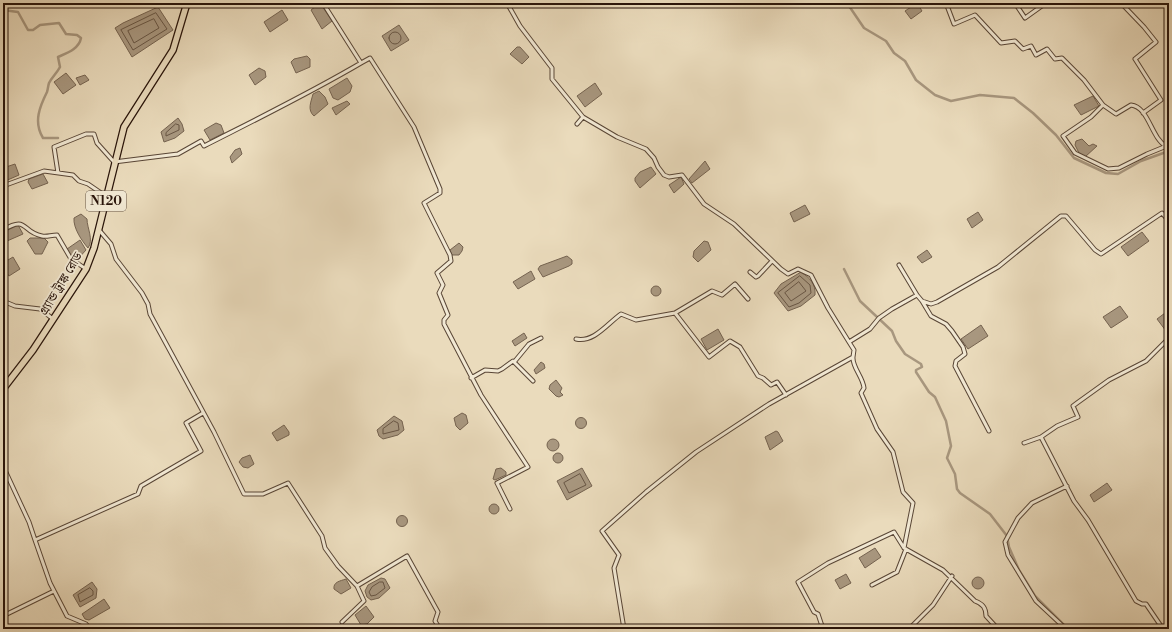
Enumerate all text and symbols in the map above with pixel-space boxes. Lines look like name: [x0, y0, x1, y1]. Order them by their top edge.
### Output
road number: N120: [86, 191, 126, 211]
street label: গ্র্যান্ড ট্রাঙ্ক রোড: [36, 249, 87, 319]

